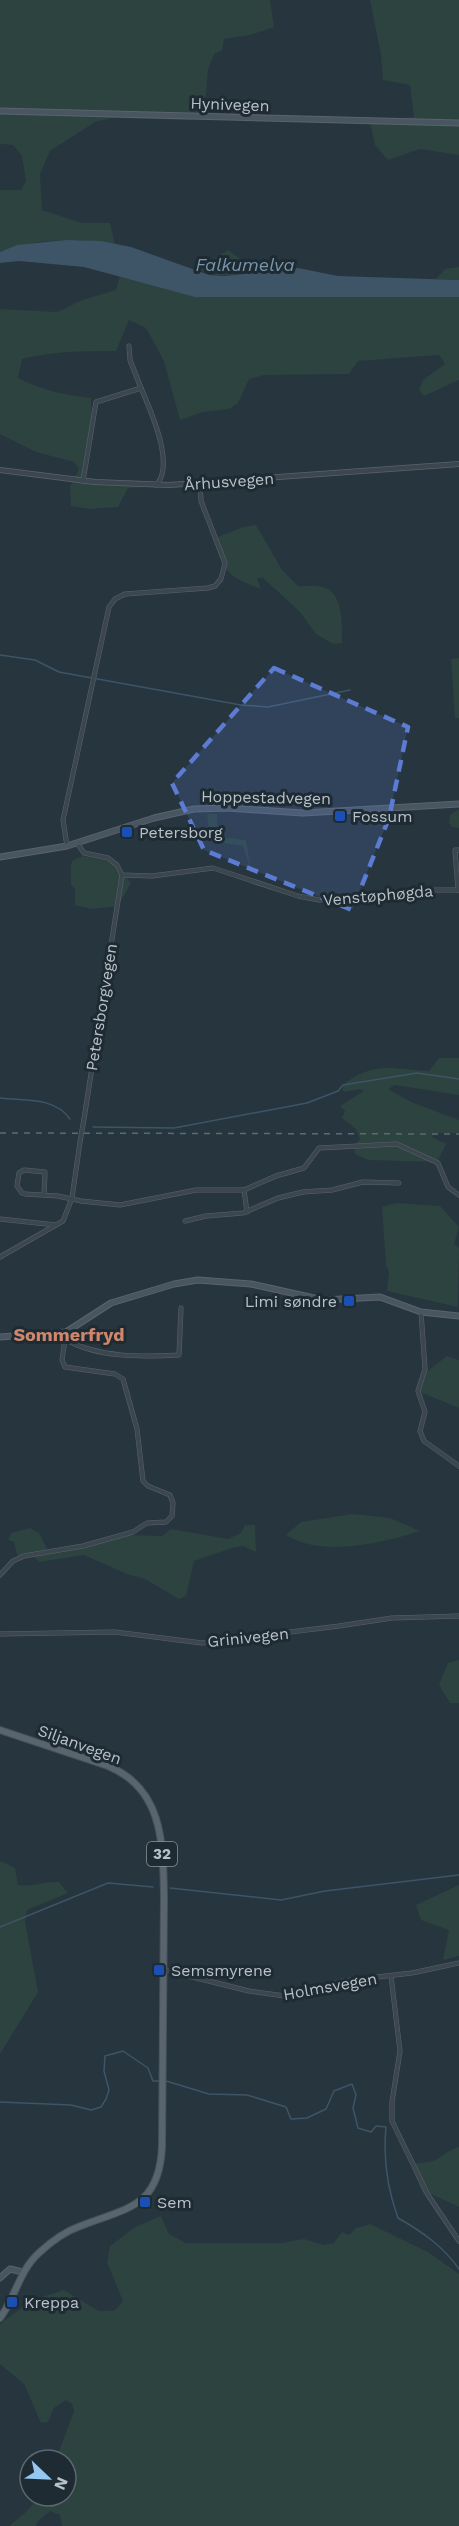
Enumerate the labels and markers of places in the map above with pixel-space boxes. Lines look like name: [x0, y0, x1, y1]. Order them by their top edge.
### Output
place label: Fossum: [352, 807, 412, 826]
marker: Fossum: [333, 809, 347, 823]
place label: Petersborg: [139, 823, 223, 842]
marker: Petersborg: [120, 825, 134, 839]
place label: Limi søndre: [245, 1292, 337, 1311]
marker: Limi søndre: [342, 1294, 356, 1308]
place label: Semsmyrene: [171, 1961, 272, 1980]
marker: Semsmyrene: [152, 1963, 166, 1977]
place label: Sem: [157, 2193, 192, 2212]
marker: Sem: [138, 2195, 152, 2209]
place label: Kreppa: [24, 2293, 79, 2312]
marker: Kreppa: [5, 2295, 19, 2309]

